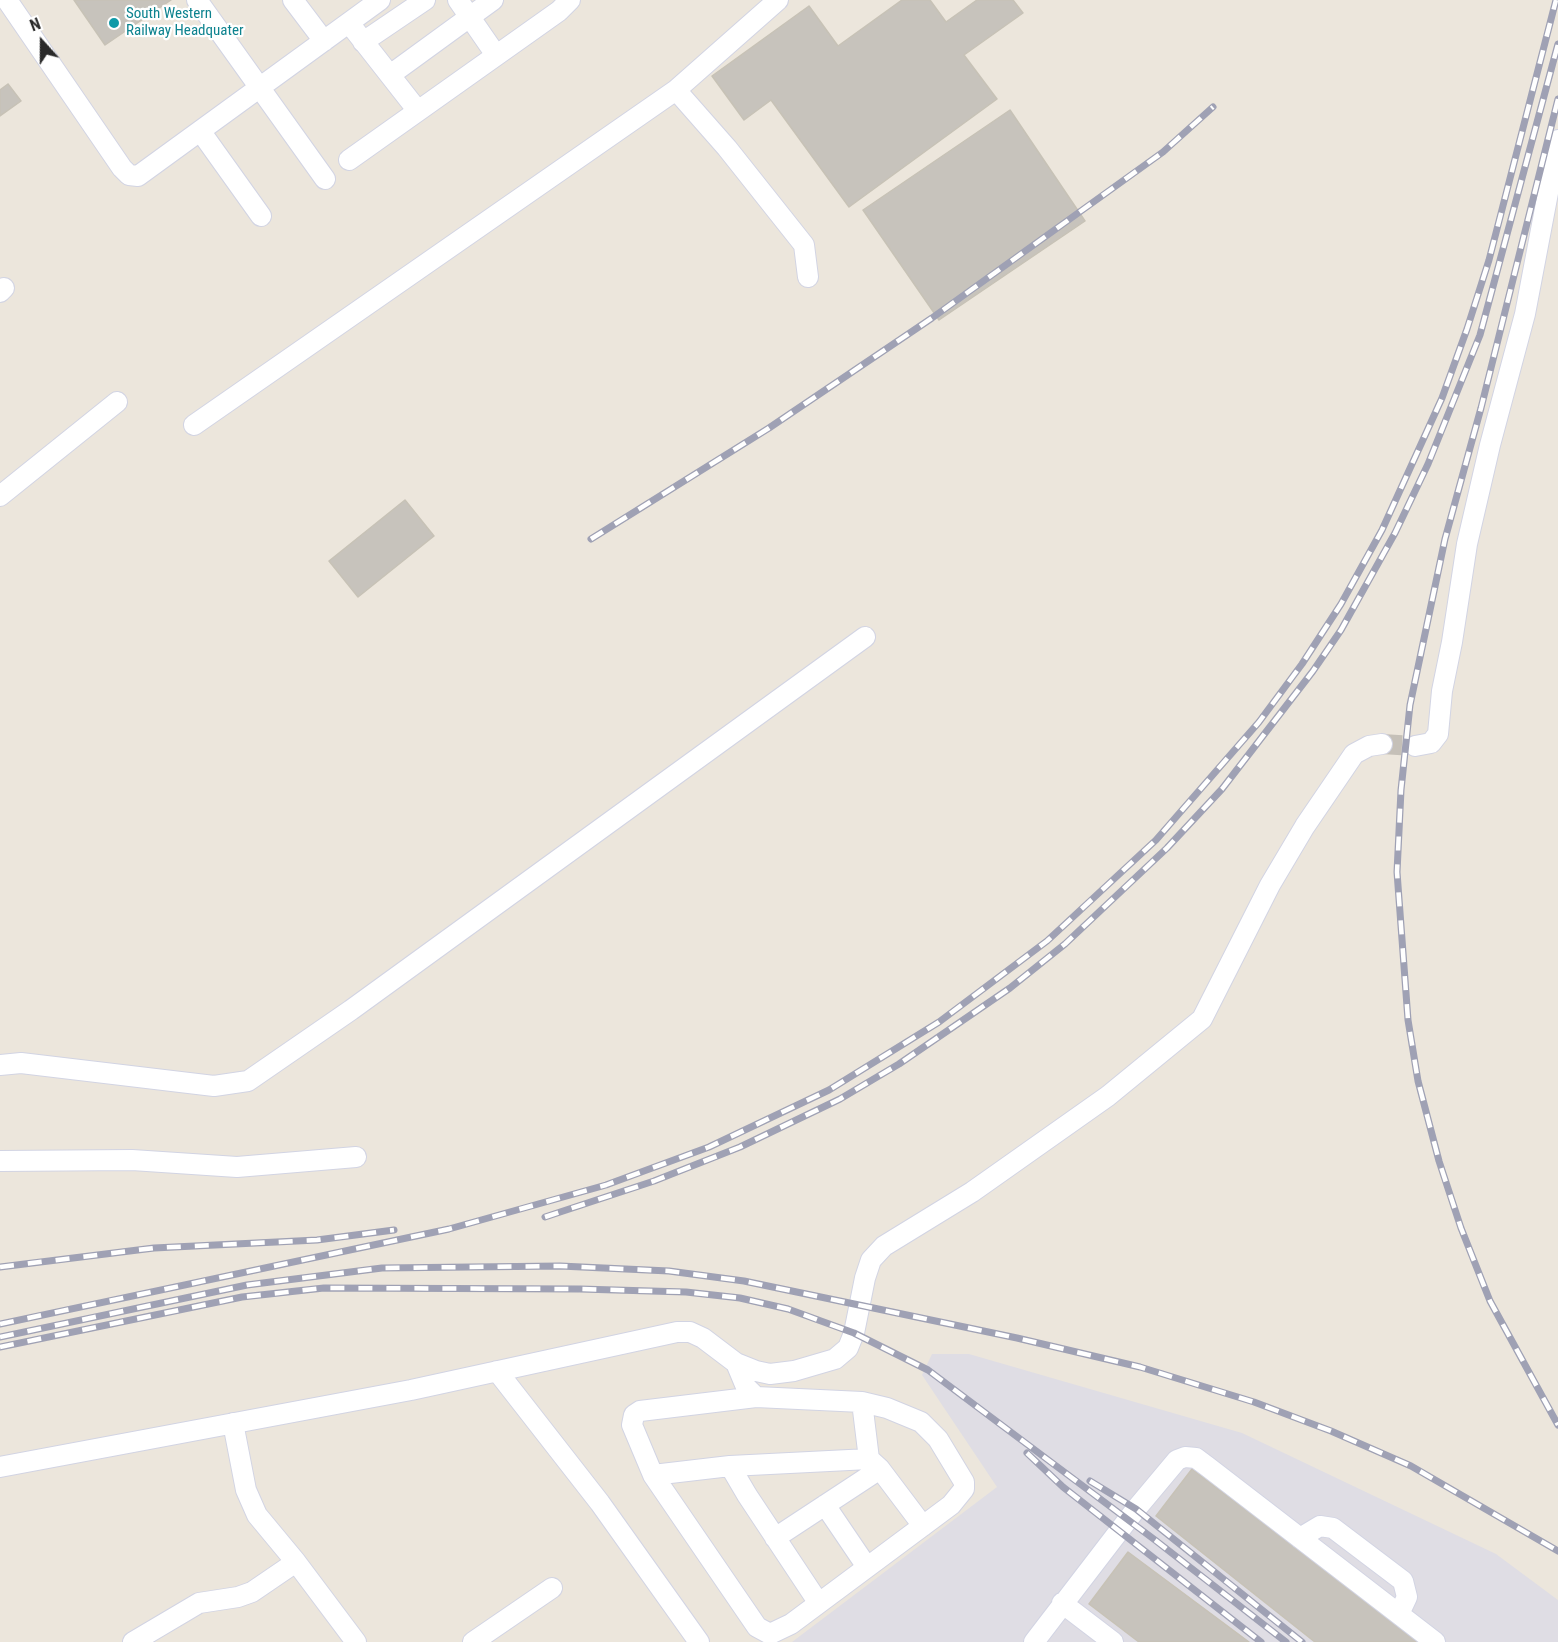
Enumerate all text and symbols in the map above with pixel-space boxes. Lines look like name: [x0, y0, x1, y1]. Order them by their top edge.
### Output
place label: South Western Railway Headquater: [126, 5, 243, 40]
north arrow: [12, 12, 72, 72]
text: N: [27, 14, 43, 35]
marker: South Western Railway Headquater: [107, 16, 121, 30]

